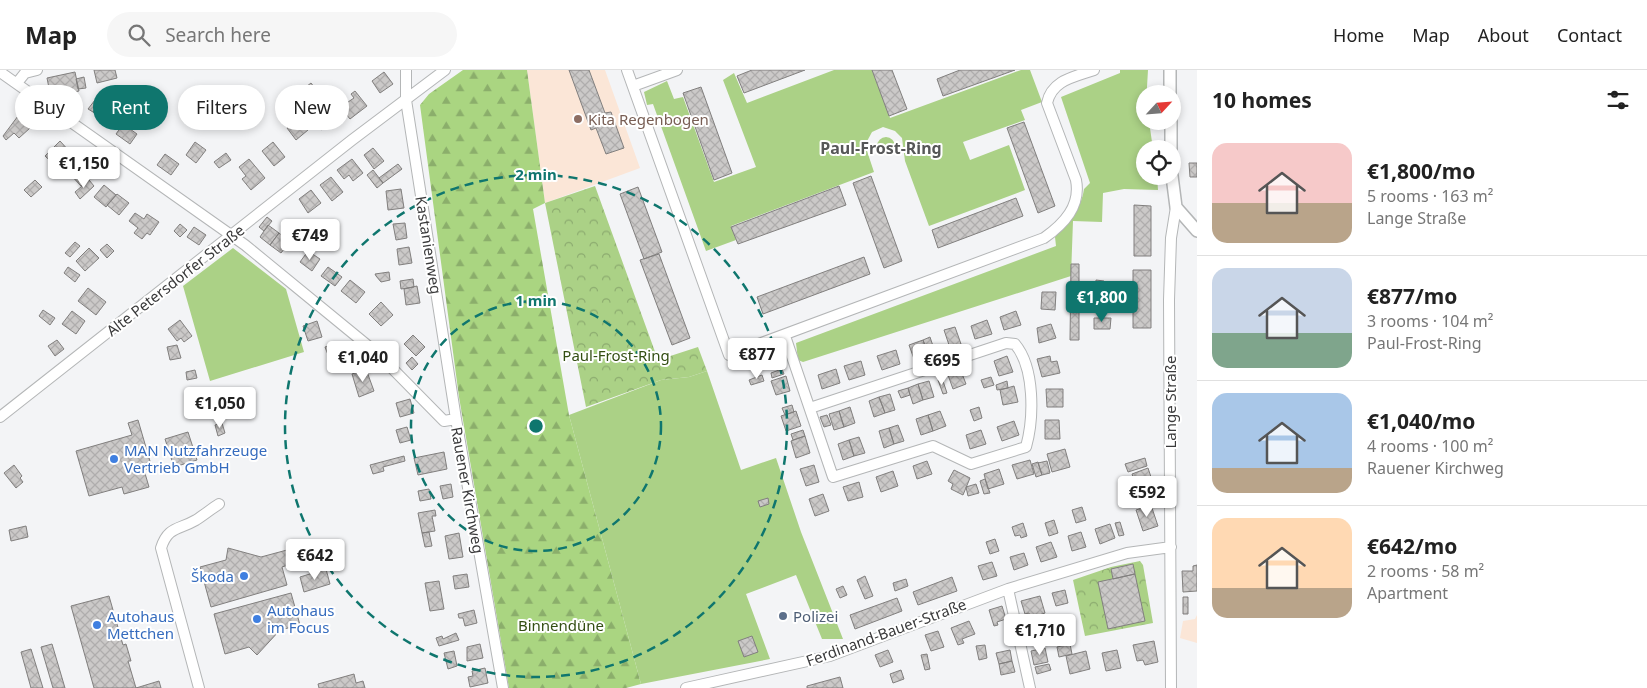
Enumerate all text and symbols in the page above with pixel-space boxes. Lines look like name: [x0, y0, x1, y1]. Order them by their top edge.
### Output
search box: [107, 12, 457, 57]
text: Map: [25, 18, 77, 51]
icon: search: [125, 21, 153, 49]
text: Search here: [165, 22, 271, 48]
text: Home: [1333, 23, 1384, 47]
text: Map: [1412, 23, 1450, 47]
text: About: [1478, 23, 1529, 47]
text: Contact: [1557, 23, 1622, 47]
chip: Buy: [15, 85, 83, 130]
chip: Rent: [93, 85, 168, 130]
chip: Filters: [178, 85, 265, 130]
chip: New: [275, 85, 349, 130]
north arrow: [1136, 85, 1181, 130]
map controls: [1136, 85, 1181, 185]
text: 10 homes: [1212, 86, 1312, 114]
icon: filters: [1604, 86, 1632, 114]
place label: Kita Regenbogen: [588, 109, 709, 129]
marker: Kita Regenbogen: [572, 113, 584, 125]
district label: Paul-Frost-Ring: [820, 137, 942, 159]
button: locate: [1136, 140, 1181, 185]
pin: €1,150: [43, 146, 125, 189]
text: €1,150: [59, 152, 109, 174]
text: €1,800/mo: [1367, 157, 1475, 185]
icon: home: [1252, 163, 1312, 223]
text: 2 min: [515, 164, 557, 184]
text: 5 rooms · 163 m²: [1367, 185, 1493, 207]
street label: Kastanienweg: [411, 195, 447, 295]
text: Lange Straße: [1367, 207, 1466, 229]
pin: €749: [280, 218, 340, 261]
street label: Alte Petersdorfer Straße: [102, 220, 248, 340]
text: €749: [292, 224, 328, 246]
pin: €1,800: [1061, 280, 1143, 323]
text: €877/mo: [1367, 282, 1457, 310]
text: €1,800: [1077, 286, 1127, 308]
icon: home: [1252, 288, 1312, 348]
text: 1 min: [515, 290, 557, 310]
text: 3 rooms · 104 m²: [1367, 310, 1493, 332]
text: Paul-Frost-Ring: [1367, 332, 1482, 354]
pin: €877: [727, 338, 787, 380]
pin: €1,040: [322, 340, 404, 383]
text: €877: [739, 343, 775, 365]
pin: €695: [912, 344, 972, 386]
park label: Paul-Frost-Ring: [562, 345, 670, 365]
text: €1,040: [338, 346, 388, 368]
text: €695: [924, 349, 960, 371]
street label: Lange Straße: [1160, 355, 1180, 449]
pin: €1,050: [179, 386, 261, 429]
text: €1,050: [195, 392, 245, 414]
text: €1,040/mo: [1367, 407, 1475, 435]
icon: home: [1252, 413, 1312, 473]
centre of rings: [527, 417, 545, 435]
street label: Rauener Kirchweg: [447, 425, 489, 555]
text: 4 rooms · 100 m²: [1367, 435, 1493, 457]
place label: MAN Nutzfahrzeuge Vertrieb GmbH: [124, 440, 267, 477]
marker: MAN Nutzfahrzeuge Vertrieb GmbH: [108, 453, 120, 465]
text: Rauener Kirchweg: [1367, 457, 1504, 479]
pin: €592: [1117, 476, 1177, 518]
text: €592: [1129, 481, 1165, 503]
text: €642/mo: [1367, 532, 1457, 560]
pin: €642: [285, 538, 345, 581]
icon: home: [1252, 538, 1312, 598]
text: €642: [297, 544, 333, 566]
text: 2 rooms · 58 m²: [1367, 560, 1484, 582]
place label: Škoda: [191, 566, 234, 586]
marker: Škoda: [238, 570, 250, 582]
text: Apartment: [1367, 582, 1448, 604]
street label: Ferdinand-Bauer-Straße: [803, 594, 969, 670]
place label: Autohaus im Focus: [267, 600, 335, 637]
place label: Autohaus Mettchen: [107, 606, 175, 643]
place label: Polizei: [793, 606, 838, 626]
marker: Polizei: [777, 610, 789, 622]
marker: Autohaus im Focus: [251, 613, 263, 625]
pin: €1,710: [999, 614, 1081, 656]
park label: Binnendüne: [518, 615, 604, 635]
marker: Autohaus Mettchen: [91, 619, 103, 631]
text: €1,710: [1015, 619, 1065, 641]

